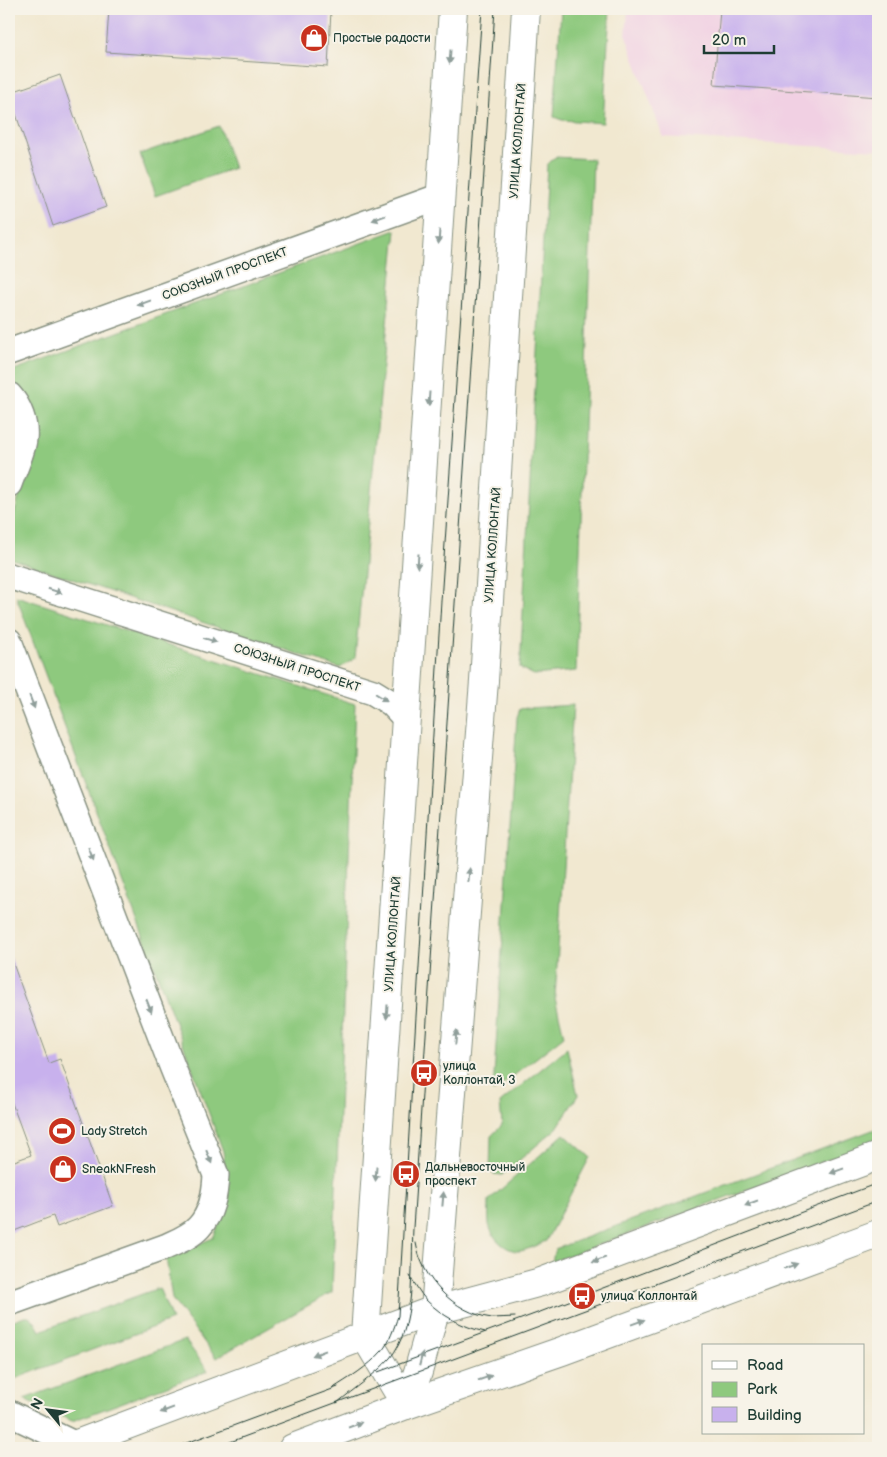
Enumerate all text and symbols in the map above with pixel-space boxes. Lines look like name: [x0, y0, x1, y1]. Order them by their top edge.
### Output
scale bar: [704, 22, 774, 54]
shop icon: Простые радости: [299, 23, 329, 53]
place label: Простые радости: [333, 31, 431, 46]
text: 20 m: [712, 31, 746, 50]
one-way arrow: [446, 50, 454, 66]
street label: УЛИЦА КОЛЛОНТАЙ: [506, 83, 530, 199]
one-way arrow: [371, 214, 386, 222]
one-way arrow: [434, 229, 442, 245]
street label: СОЮЗНЫЙ ПРОСПЕКТ: [160, 244, 290, 304]
one-way arrow: [136, 299, 151, 307]
one-way arrow: [424, 391, 432, 407]
street label: УЛИЦА КОЛЛОНТАЙ: [481, 487, 505, 603]
one-way arrow: [414, 554, 422, 570]
one-way arrow: [48, 588, 63, 595]
one-way arrow: [203, 637, 218, 645]
street label: СОЮЗНЫЙ ПРОСПЕКТ: [232, 640, 362, 696]
one-way arrow: [374, 692, 387, 701]
one-way arrow: [29, 695, 37, 710]
one-way arrow: [87, 847, 95, 862]
one-way arrow: [465, 866, 473, 882]
street label: УЛИЦА КОЛЛОНТАЙ: [381, 876, 405, 992]
one-way arrow: [145, 999, 153, 1014]
one-way arrow: [383, 1004, 391, 1020]
one-way arrow: [453, 1028, 461, 1044]
bus stop icon: улица Коллонтай, 3: [409, 1058, 439, 1088]
place label: улица Коллонтай, 3: [443, 1059, 516, 1088]
sports icon: Lady Stretch: [47, 1116, 77, 1146]
place label: Lady Stretch: [81, 1124, 148, 1139]
one-way arrow: [205, 1150, 213, 1164]
shop icon: SneakNFresh: [48, 1154, 78, 1184]
bus stop icon: Дальневосточный проспект: [391, 1159, 421, 1189]
place label: Дальневосточный проспект: [425, 1160, 525, 1189]
place label: SneakNFresh: [82, 1162, 156, 1177]
one-way arrow: [372, 1167, 380, 1183]
one-way arrow: [830, 1168, 845, 1175]
one-way arrow: [439, 1190, 447, 1206]
one-way arrow: [743, 1199, 758, 1207]
one-way arrow: [591, 1256, 606, 1264]
one-way arrow: [783, 1262, 798, 1269]
bus stop icon: улица Коллонтай: [567, 1281, 597, 1311]
place label: улица Коллонтай: [601, 1289, 697, 1304]
one-way arrow: [631, 1318, 646, 1326]
legend: [702, 1344, 864, 1434]
one-way arrow: [311, 1349, 326, 1357]
one-way arrow: [417, 1351, 425, 1366]
text: Road: [747, 1356, 783, 1375]
one-way arrow: [478, 1374, 493, 1381]
text: Park: [747, 1380, 778, 1399]
north arrow: [22, 1384, 72, 1434]
text: N: [27, 1395, 47, 1413]
one-way arrow: [159, 1406, 174, 1414]
text: Building: [747, 1406, 802, 1425]
one-way arrow: [348, 1421, 363, 1429]

